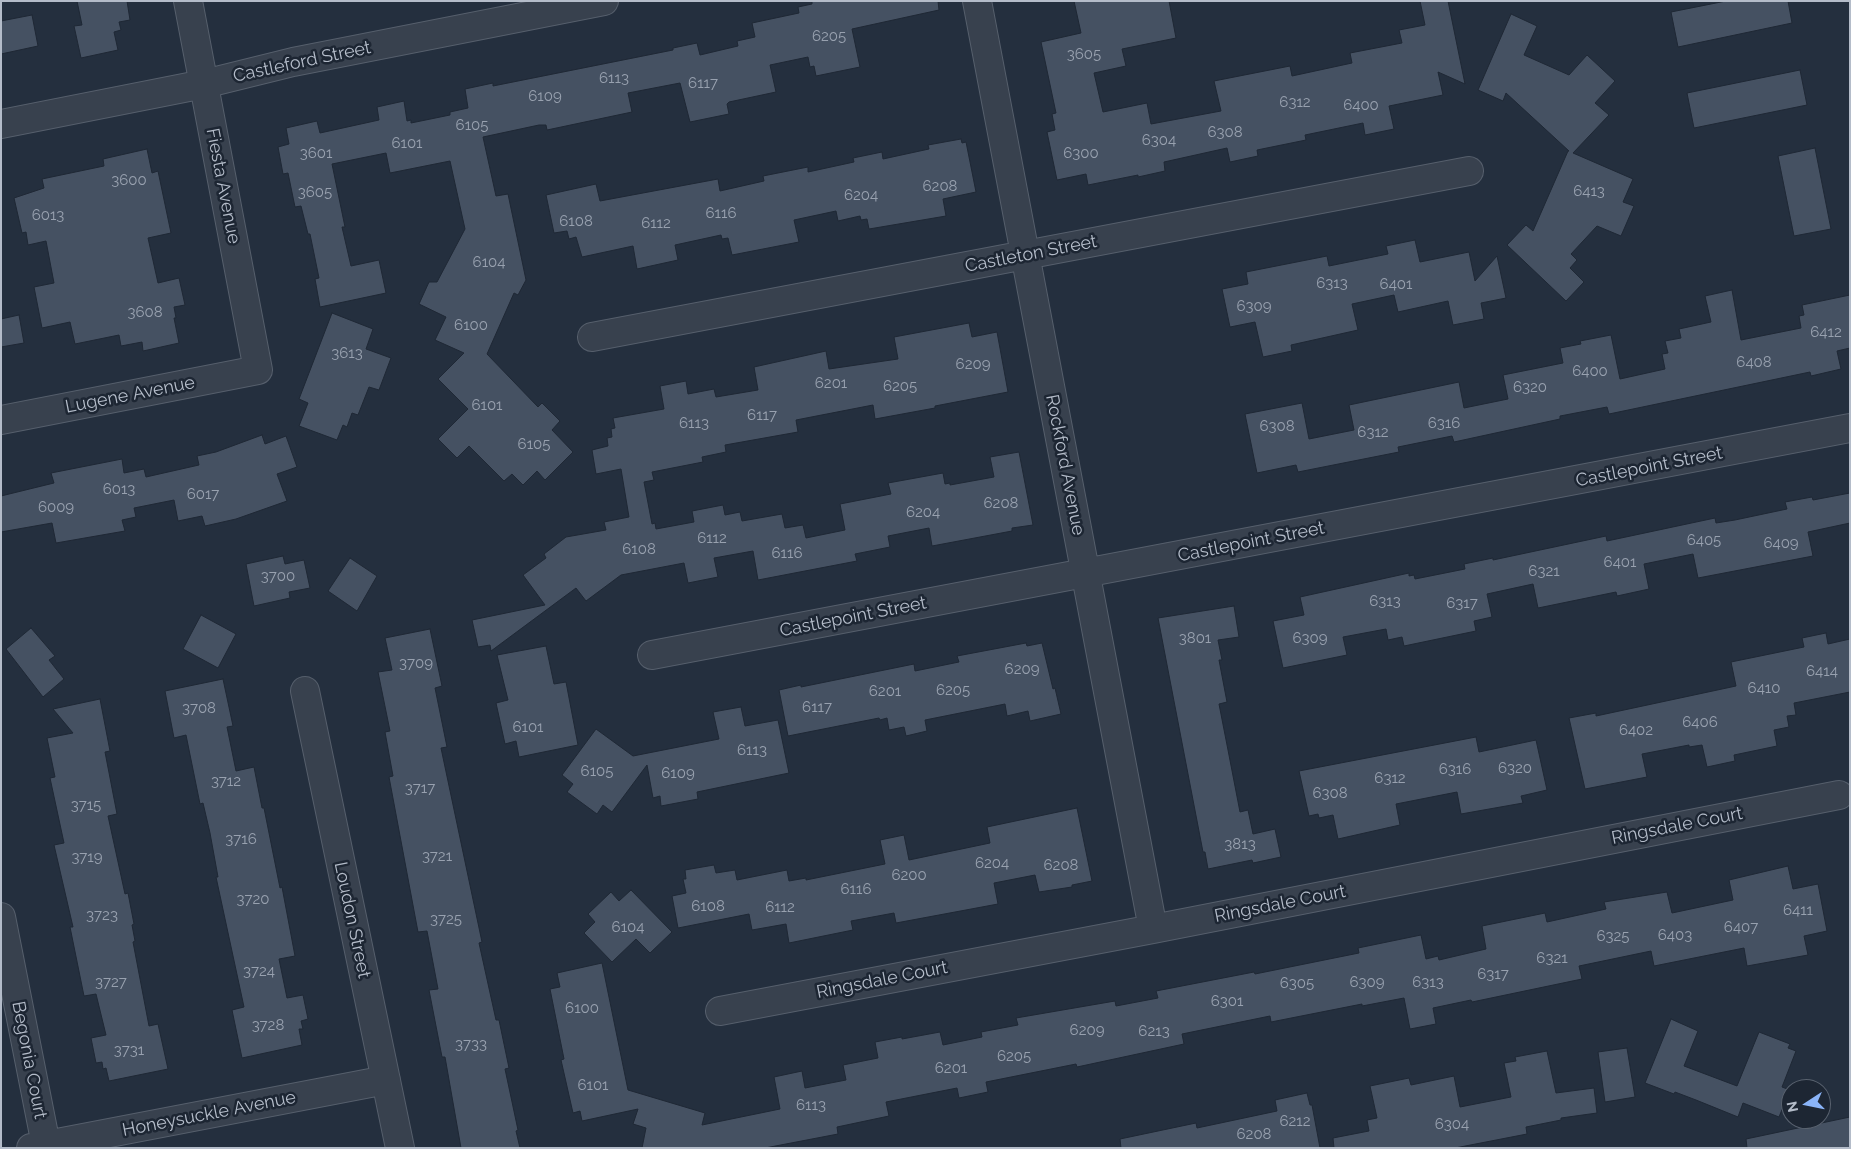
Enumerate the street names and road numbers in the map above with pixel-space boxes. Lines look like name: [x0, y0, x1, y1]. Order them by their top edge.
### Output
street label: Castleford Street: [231, 37, 373, 87]
street label: Fiesta Avenue: [201, 126, 245, 246]
street label: Castleton Street: [963, 231, 1099, 277]
street label: Lugene Avenue: [63, 372, 197, 418]
street label: Rockford Avenue: [1041, 393, 1089, 537]
street label: Castlepoint Street: [1574, 442, 1724, 492]
street label: Castlepoint Street: [1176, 517, 1326, 567]
street label: Castlepoint Street: [778, 592, 928, 642]
street label: Ringsdale Court: [1610, 803, 1744, 849]
street label: Loudon Street: [329, 860, 375, 980]
street label: Ringsdale Court: [1213, 881, 1347, 927]
street label: Ringsdale Court: [815, 957, 949, 1003]
street label: Begonia Court: [7, 999, 51, 1121]
street label: Honeysuckle Avenue: [120, 1087, 298, 1141]

